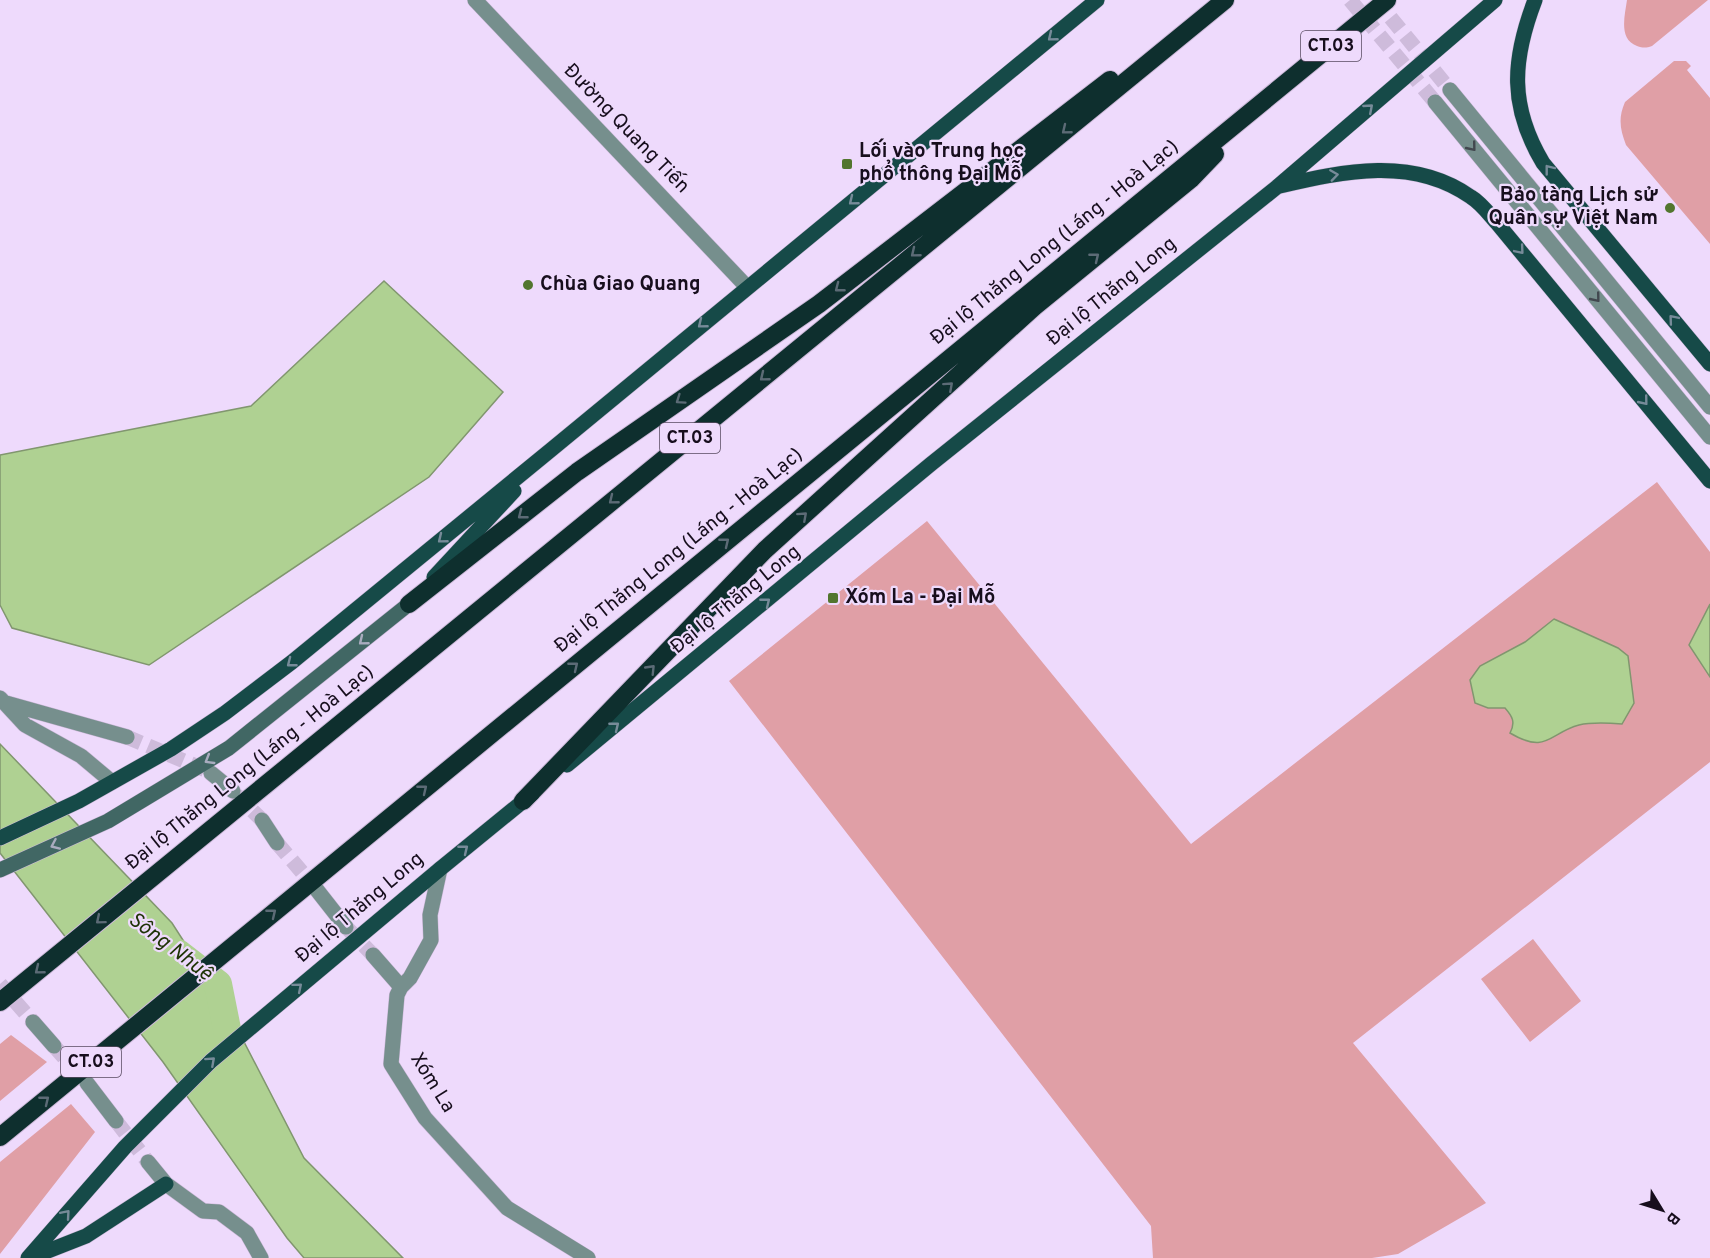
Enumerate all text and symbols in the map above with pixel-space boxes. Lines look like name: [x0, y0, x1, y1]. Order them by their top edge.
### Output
one-way arrow: [1048, 30, 1059, 41]
road number: CT.03: [1301, 31, 1361, 61]
street label: Đường Quang Tiến: [557, 58, 695, 199]
one-way arrow: [1362, 104, 1373, 115]
one-way arrow: [1062, 123, 1073, 134]
street label: Đại lộ Thăng Long (Láng - Hoà Lạc): [926, 135, 1184, 351]
place label: Lối vào Trung học phổ thông Đại Mỗ: [859, 138, 1024, 188]
one-way arrow: [1465, 140, 1476, 151]
marker: Lối vào Trung học phổ thông Đại Mỗ: [840, 157, 854, 171]
one-way arrow: [1545, 165, 1556, 176]
one-way arrow: [1330, 169, 1339, 181]
place label: Bảo tàng Lịch sử Quân sự Việt Nam: [1488, 183, 1658, 232]
one-way arrow: [849, 194, 860, 205]
marker: Bảo tàng Lịch sử Quân sự Việt Nam: [1663, 201, 1677, 215]
street label: Đại lộ Thăng Long: [1042, 232, 1182, 352]
one-way arrow: [1513, 243, 1524, 254]
one-way arrow: [911, 246, 922, 257]
one-way arrow: [1088, 254, 1099, 265]
place label: Chùa Giao Quang: [540, 272, 701, 298]
marker: Chùa Giao Quang: [521, 278, 535, 292]
one-way arrow: [835, 281, 846, 292]
one-way arrow: [1588, 291, 1599, 302]
one-way arrow: [1669, 315, 1680, 326]
one-way arrow: [698, 317, 709, 328]
one-way arrow: [760, 370, 771, 381]
one-way arrow: [942, 382, 953, 393]
one-way arrow: [675, 393, 686, 404]
one-way arrow: [1637, 394, 1648, 405]
road number: CT.03: [660, 423, 720, 453]
street label: Đại lộ Thăng Long (Láng - Hoà Lạc): [550, 443, 808, 659]
one-way arrow: [609, 493, 620, 504]
one-way arrow: [518, 507, 529, 518]
one-way arrow: [797, 512, 807, 523]
one-way arrow: [438, 532, 449, 543]
one-way arrow: [718, 539, 729, 550]
street label: Đại lộ Thăng Long: [666, 540, 806, 660]
place label: Xóm La - Đại Mỗ: [845, 583, 995, 611]
marker: Xóm La - Đại Mỗ: [826, 591, 840, 605]
one-way arrow: [759, 599, 770, 610]
one-way arrow: [359, 633, 370, 644]
one-way arrow: [287, 655, 298, 666]
street label: Đại lộ Thăng Long (Láng - Hoà Lạc): [120, 660, 380, 876]
one-way arrow: [567, 662, 578, 673]
one-way arrow: [643, 665, 654, 676]
one-way arrow: [608, 722, 619, 733]
one-way arrow: [205, 752, 215, 764]
one-way arrow: [416, 786, 427, 797]
one-way arrow: [50, 838, 61, 850]
one-way arrow: [457, 845, 468, 856]
street label: Đại lộ Thăng Long: [290, 847, 430, 969]
water label: Sông Nhuệ: [122, 906, 219, 988]
one-way arrow: [265, 909, 276, 920]
one-way arrow: [96, 913, 107, 924]
one-way arrow: [35, 963, 46, 974]
one-way arrow: [291, 983, 302, 994]
road number: CT.03: [61, 1047, 121, 1077]
street label: Xóm La: [403, 1048, 461, 1118]
one-way arrow: [205, 1057, 215, 1068]
one-way arrow: [38, 1096, 49, 1107]
north arrow: [1632, 1180, 1692, 1240]
text: B: [1661, 1207, 1684, 1229]
one-way arrow: [59, 1210, 70, 1221]

